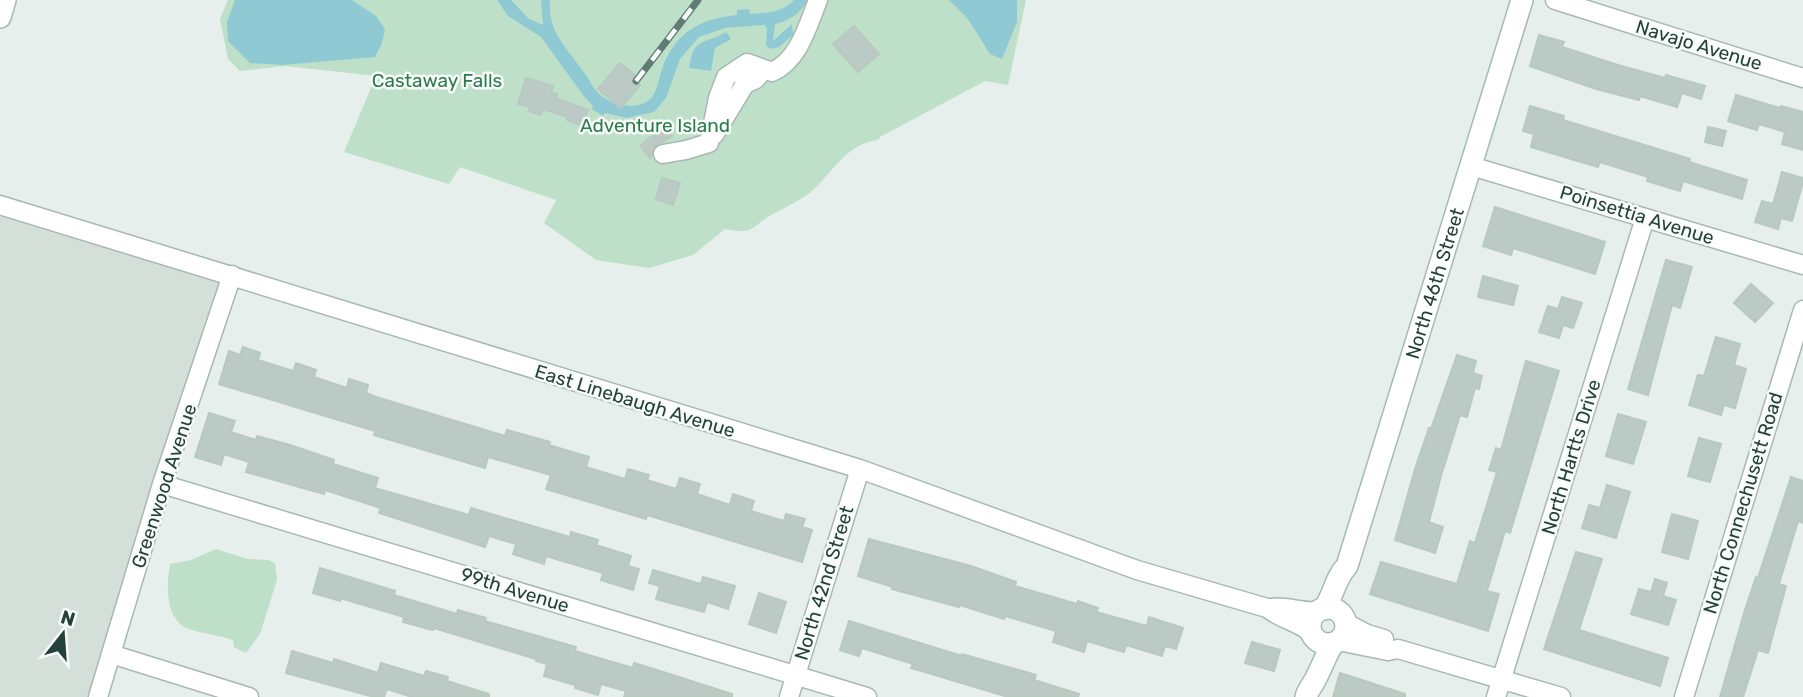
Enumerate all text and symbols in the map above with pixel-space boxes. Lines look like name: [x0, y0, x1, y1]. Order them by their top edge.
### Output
street label: Navajo Avenue: [1633, 15, 1765, 75]
park label: Castaway Falls: [372, 69, 502, 92]
park label: Adventure Island: [580, 114, 730, 137]
street label: Poinsettia Avenue: [1557, 181, 1717, 249]
street label: North 46th Street: [1400, 204, 1469, 362]
street label: East Linebaugh Avenue: [532, 360, 738, 442]
street label: North Hartts Drive: [1536, 377, 1606, 537]
street label: North Connechusett Road: [1698, 389, 1788, 617]
street label: Greenwood Avenue: [127, 401, 201, 571]
street label: North 42nd Street: [790, 502, 859, 663]
street label: 99th Avenue: [458, 563, 572, 617]
north arrow: [28, 599, 98, 669]
text: N: [58, 605, 78, 631]

